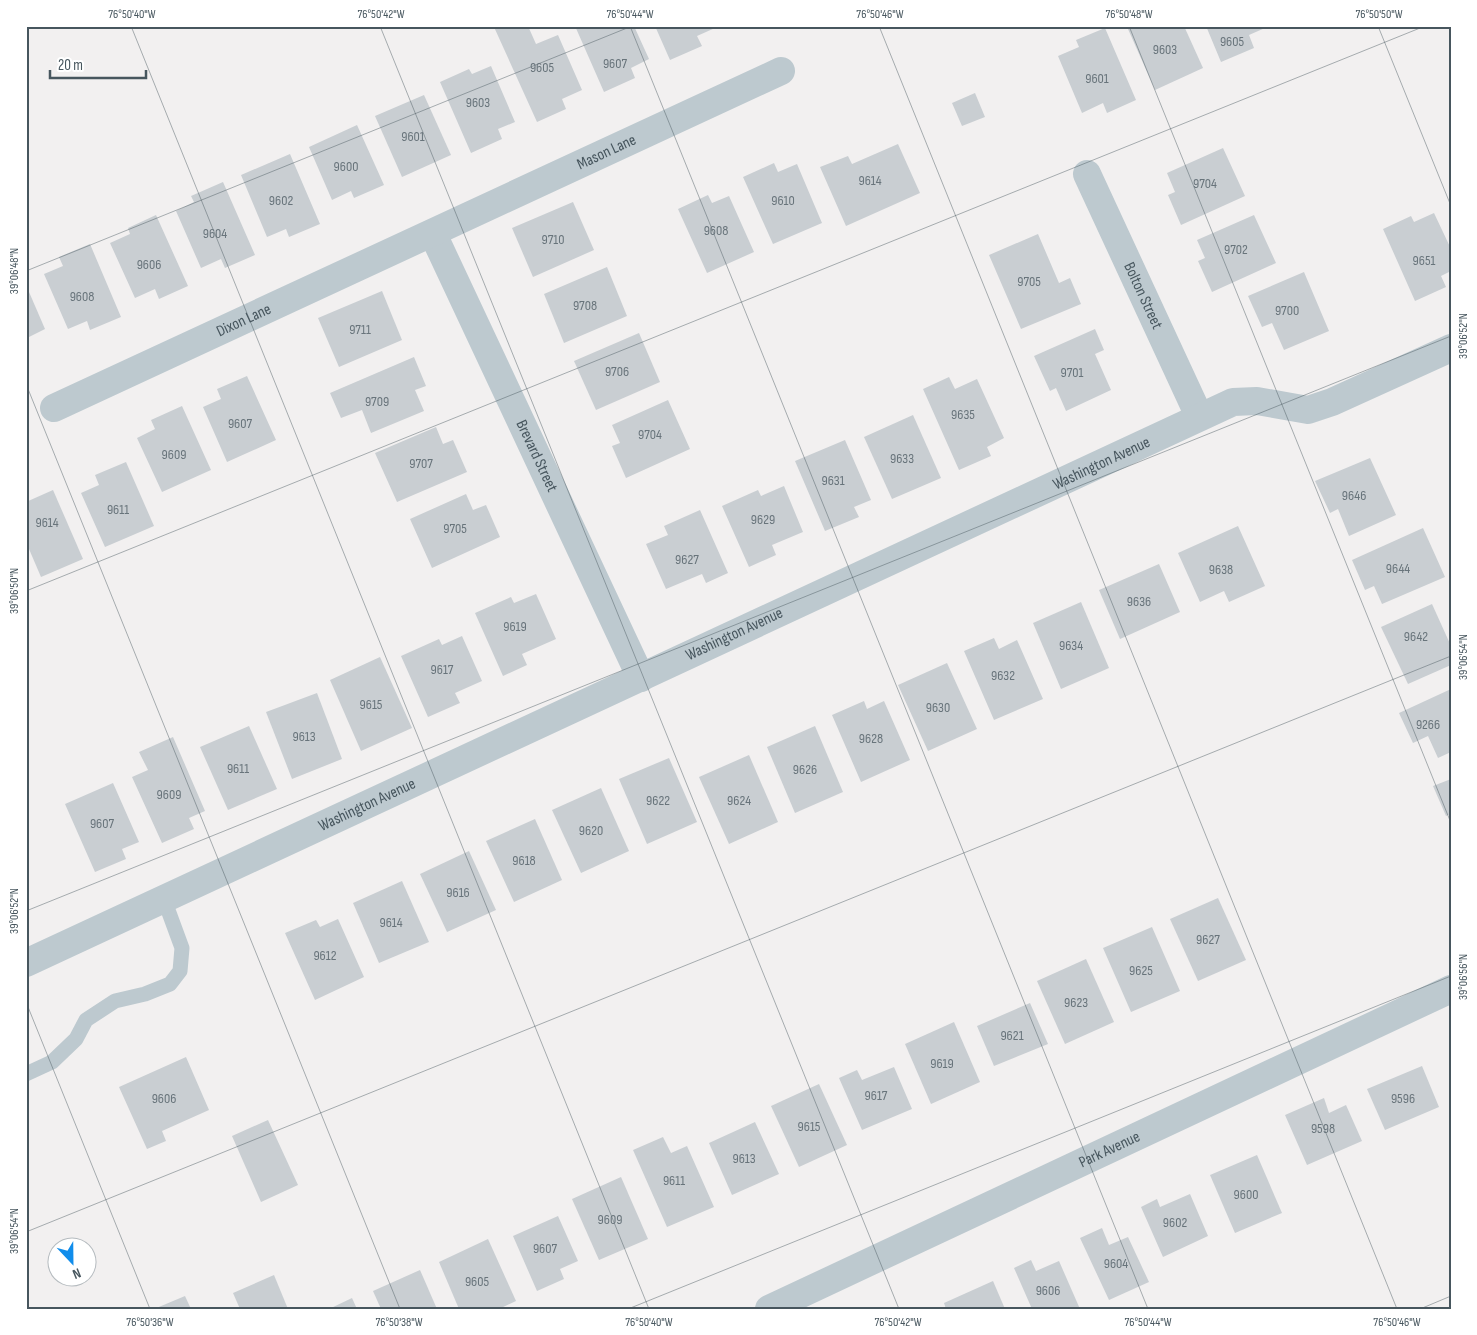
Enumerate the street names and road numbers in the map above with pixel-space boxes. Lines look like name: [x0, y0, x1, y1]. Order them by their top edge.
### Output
street label: Mason Lane: [574, 130, 639, 174]
street label: Bolton Street: [1120, 259, 1167, 332]
street label: Dixon Lane: [213, 299, 274, 341]
street label: Brevard Street: [512, 417, 562, 495]
street label: Washington Avenue: [1050, 432, 1153, 494]
street label: Washington Avenue: [683, 603, 786, 665]
street label: Washington Avenue: [315, 774, 419, 835]
street label: Park Avenue: [1076, 1127, 1143, 1172]

